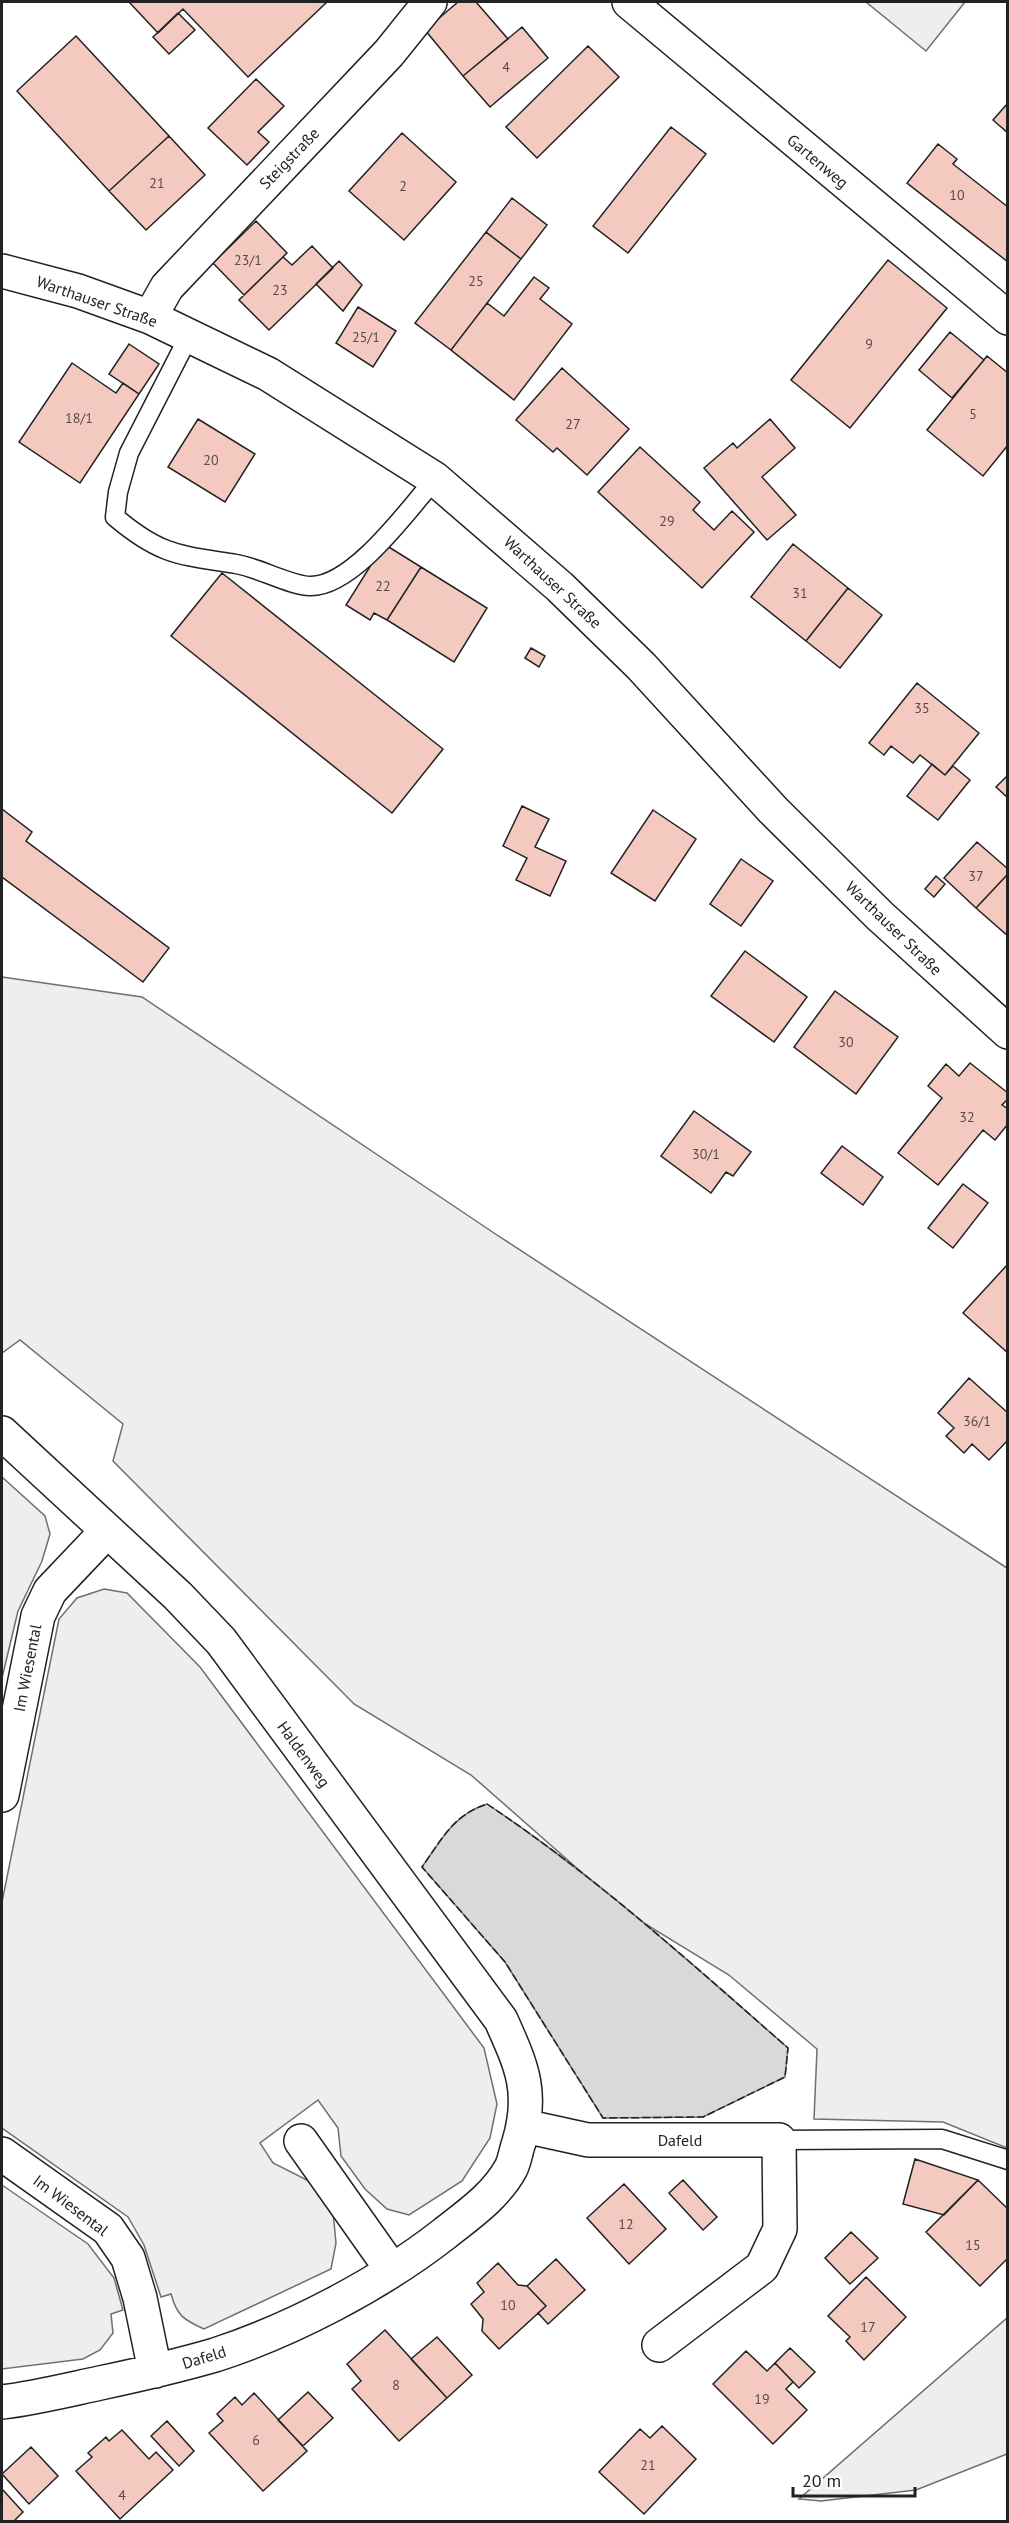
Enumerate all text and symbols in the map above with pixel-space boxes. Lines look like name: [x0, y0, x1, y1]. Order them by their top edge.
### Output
house number: 4: [502, 58, 510, 76]
street label: Steigstraße: [255, 123, 323, 193]
street label: Gartenweg: [783, 130, 853, 192]
house number: 21: [149, 174, 165, 192]
house number: 2: [399, 177, 407, 195]
house number: 10: [949, 186, 965, 204]
house number: 23/1: [234, 251, 262, 269]
street label: Warthauser Straße: [34, 271, 160, 331]
house number: 25: [468, 272, 484, 290]
house number: 23: [272, 281, 288, 299]
house number: 25/1: [352, 328, 380, 346]
house number: 9: [865, 335, 873, 353]
house number: 5: [969, 405, 977, 423]
house number: 18/1: [65, 409, 93, 427]
house number: 27: [565, 415, 581, 433]
house number: 20: [203, 451, 219, 469]
house number: 29: [659, 512, 675, 530]
street label: Warthauser Straße: [500, 531, 606, 633]
house number: 22: [375, 577, 391, 595]
house number: 31: [792, 584, 808, 602]
house number: 35: [914, 699, 930, 717]
house number: 37: [968, 867, 984, 885]
street label: Warthauser Straße: [841, 877, 947, 979]
house number: 30: [838, 1033, 854, 1051]
house number: 32: [959, 1108, 975, 1126]
house number: 30/1: [692, 1145, 720, 1163]
house number: 36/1: [963, 1412, 991, 1430]
street label: Im Wiesental: [9, 1622, 45, 1714]
street label: Haldenweg: [273, 1717, 335, 1791]
street label: Dafeld: [658, 2130, 702, 2150]
street label: Im Wiesental: [29, 2170, 113, 2240]
house number: 12: [618, 2215, 634, 2233]
house number: 15: [965, 2236, 981, 2254]
house number: 10: [500, 2296, 516, 2314]
house number: 17: [860, 2318, 876, 2336]
street label: Dafeld: [180, 2341, 228, 2373]
house number: 8: [392, 2376, 400, 2394]
house number: 19: [754, 2390, 770, 2408]
house number: 6: [252, 2431, 260, 2449]
house number: 21: [640, 2456, 656, 2474]
scale bar: [793, 2460, 914, 2498]
text: 20 m: [802, 2469, 841, 2492]
house number: 4: [118, 2486, 126, 2504]

